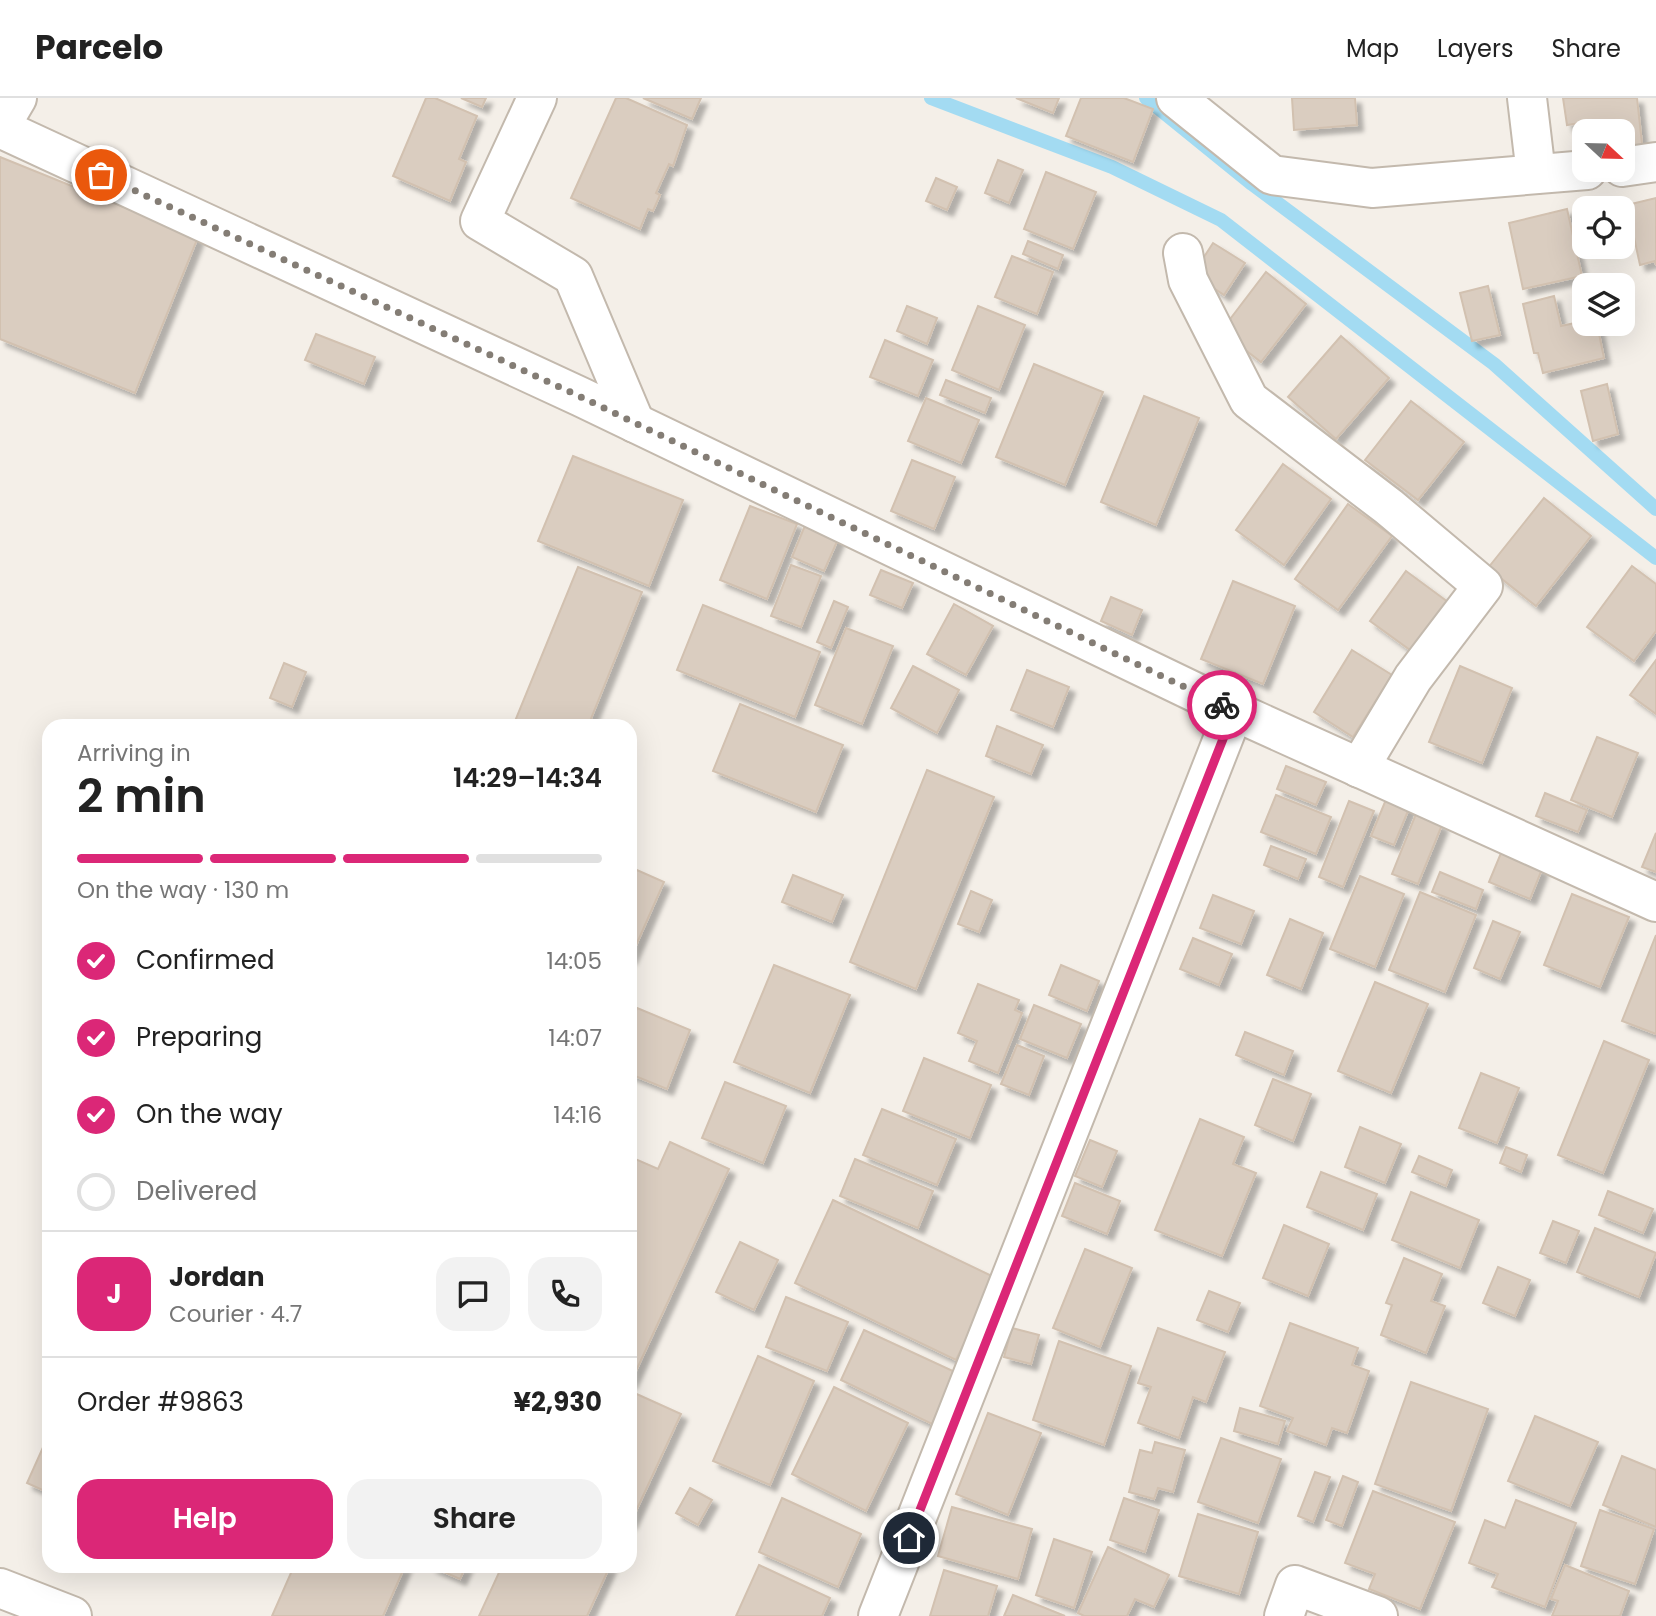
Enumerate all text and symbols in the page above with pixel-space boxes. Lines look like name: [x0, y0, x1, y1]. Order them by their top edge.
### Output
text: Parcelo: [35, 24, 163, 71]
text: Map: [1346, 32, 1399, 65]
text: Layers: [1437, 32, 1513, 65]
text: Share: [1551, 32, 1621, 65]
north arrow: [1572, 119, 1634, 182]
map controls: [1572, 119, 1635, 336]
pin: [71, 145, 131, 205]
icon: bag: [82, 156, 120, 194]
button: locate: [1572, 196, 1635, 259]
button: layers: [1572, 273, 1635, 336]
courier: [1187, 670, 1257, 740]
icon: bike: [1203, 686, 1241, 724]
text: Arriving in: [77, 737, 191, 769]
text: 14:29–14:34: [453, 760, 602, 796]
text: 2 min: [77, 764, 206, 828]
text: On the way · 130 m: [77, 874, 289, 906]
icon: check: [77, 942, 115, 980]
text: Confirmed: [136, 942, 274, 978]
text: 14:05: [546, 945, 602, 977]
icon: check: [77, 1019, 115, 1057]
text: Preparing: [136, 1019, 262, 1055]
text: 14:07: [548, 1022, 602, 1054]
icon: check: [77, 1096, 115, 1134]
text: On the way: [136, 1096, 283, 1132]
text: 14:16: [553, 1099, 602, 1131]
text: Delivered: [136, 1173, 257, 1209]
button: chat: [436, 1257, 510, 1331]
button: phone: [528, 1257, 602, 1331]
text: Jordan: [169, 1259, 265, 1295]
text: J: [106, 1276, 122, 1312]
text: Courier · 4.7: [169, 1298, 302, 1330]
text: Order #9863: [77, 1384, 244, 1420]
text: ¥2,930: [514, 1384, 602, 1420]
button: Help: [77, 1479, 333, 1559]
button: Share: [347, 1479, 602, 1559]
pin: [879, 1508, 939, 1568]
icon: home: [890, 1519, 928, 1557]

